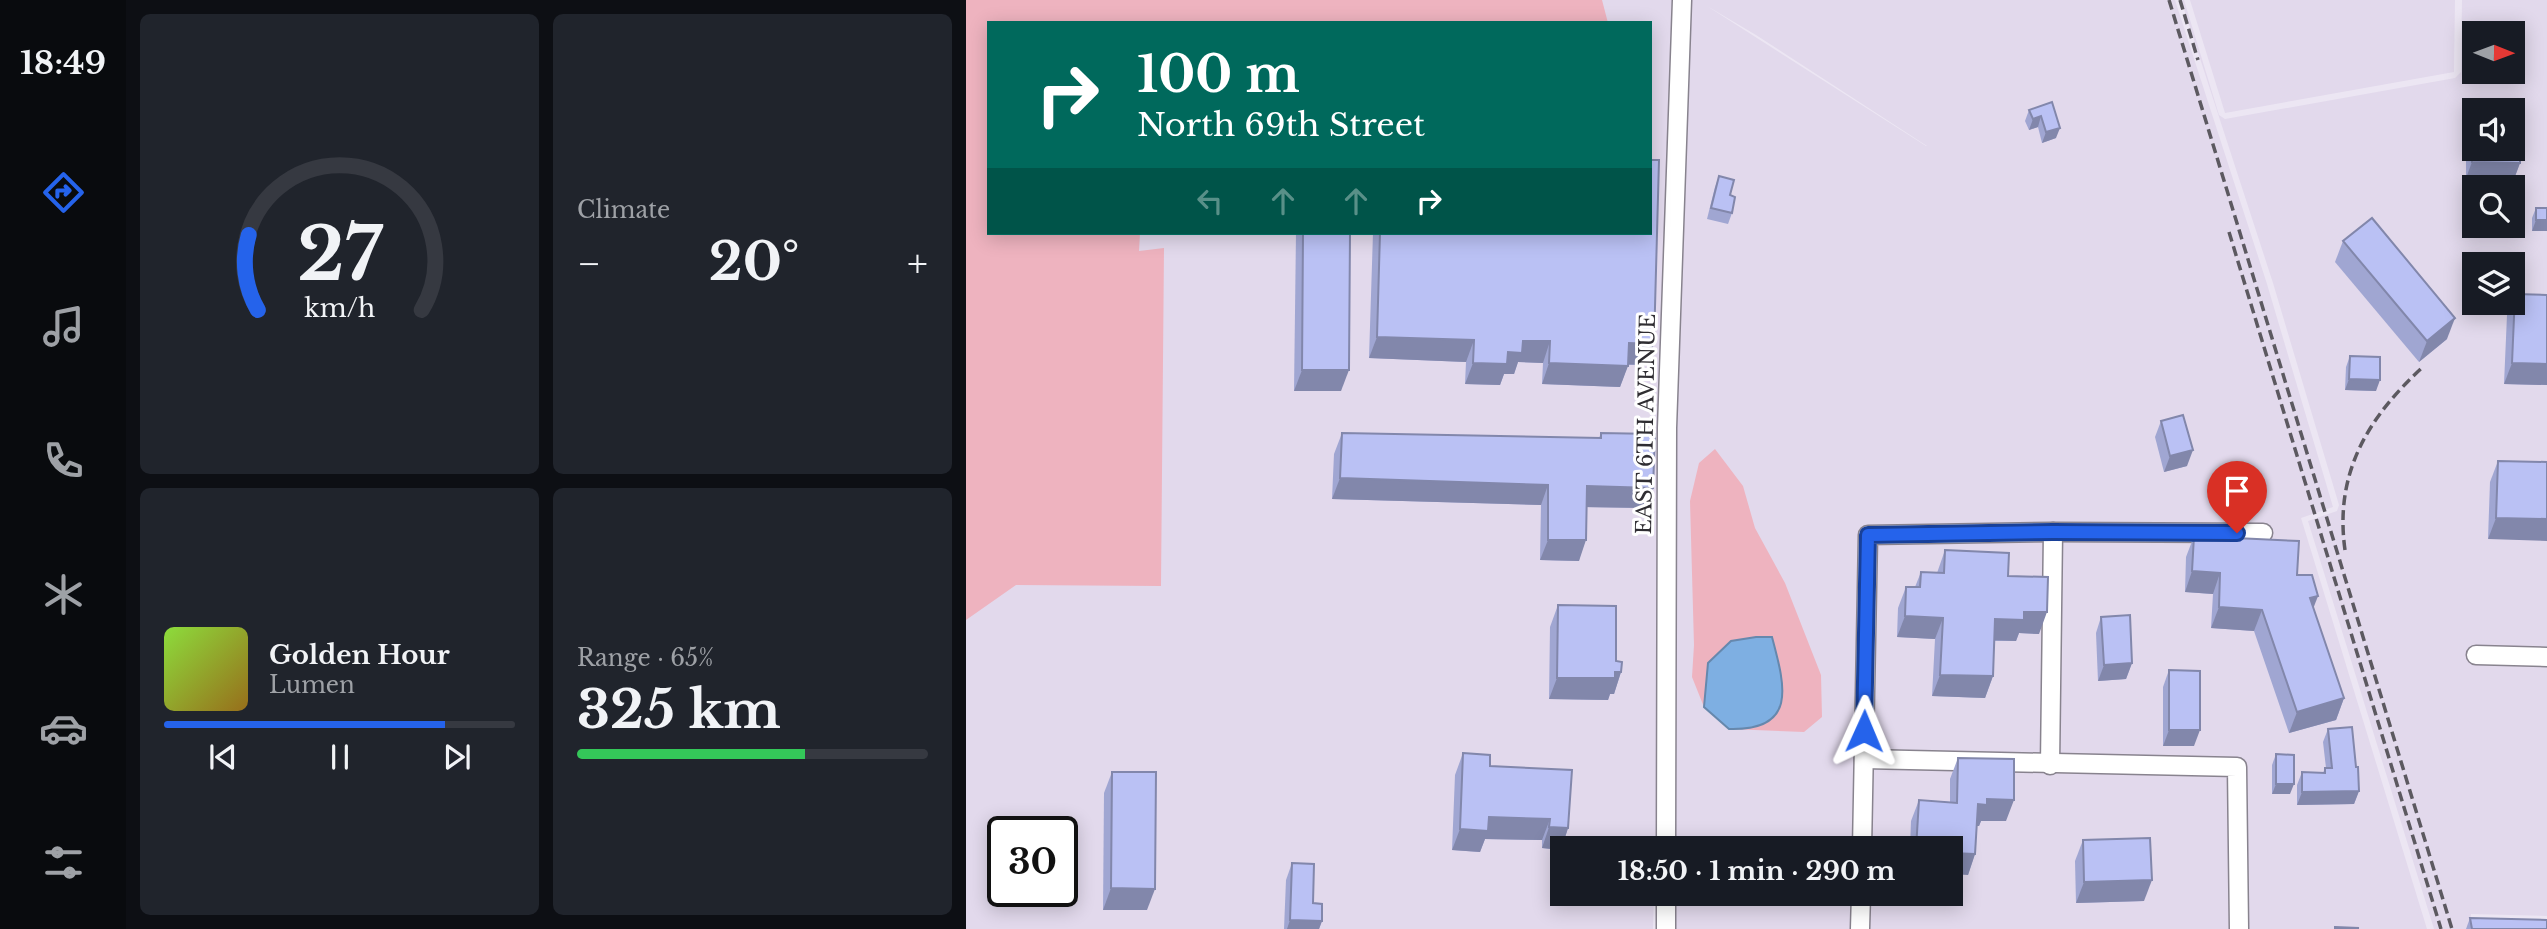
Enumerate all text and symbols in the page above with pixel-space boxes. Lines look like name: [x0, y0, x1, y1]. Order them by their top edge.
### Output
north arrow: [2462, 21, 2525, 84]
map controls: [2462, 21, 2525, 315]
text: 18:49: [20, 43, 106, 83]
text: 100 m: [1137, 44, 1300, 105]
icon: right: [1022, 49, 1113, 140]
button: sound: [2462, 98, 2525, 161]
text: North 69th Street: [1137, 105, 1425, 145]
icon: directions: [39, 168, 88, 217]
button: search: [2462, 175, 2525, 238]
icon: left: [1191, 182, 1229, 220]
icon: ahead: [1264, 182, 1302, 220]
icon: ahead: [1337, 182, 1375, 220]
icon: right: [1410, 182, 1448, 220]
text: Climate: [577, 196, 670, 224]
text: 27: [297, 209, 383, 300]
text: 20°: [709, 230, 799, 294]
text: −: [577, 240, 601, 287]
text: +: [907, 240, 928, 287]
button: layers: [2462, 252, 2525, 315]
text: km/h: [304, 293, 375, 324]
icon: music: [39, 302, 88, 351]
street label: EAST 6TH AVENUE: [1631, 313, 1661, 535]
icon: phone: [39, 436, 88, 485]
pin: [2207, 461, 2267, 533]
icon: arrive: [2218, 472, 2256, 510]
icon: climate: [39, 570, 88, 619]
text: Golden Hour: [269, 639, 450, 671]
text: Range · 65%: [577, 644, 714, 672]
text: Lumen: [269, 671, 355, 699]
text: 325 km: [577, 678, 781, 742]
position arrow: [1827, 694, 1901, 768]
icon: car: [39, 704, 88, 753]
icon: previous: [204, 738, 242, 776]
icon: pause: [321, 738, 359, 776]
icon: next: [438, 738, 476, 776]
speed limit sign: 30: [987, 816, 1078, 907]
icon: filters: [39, 838, 88, 887]
text: 18:50 · 1 min · 290 m: [1618, 855, 1895, 887]

